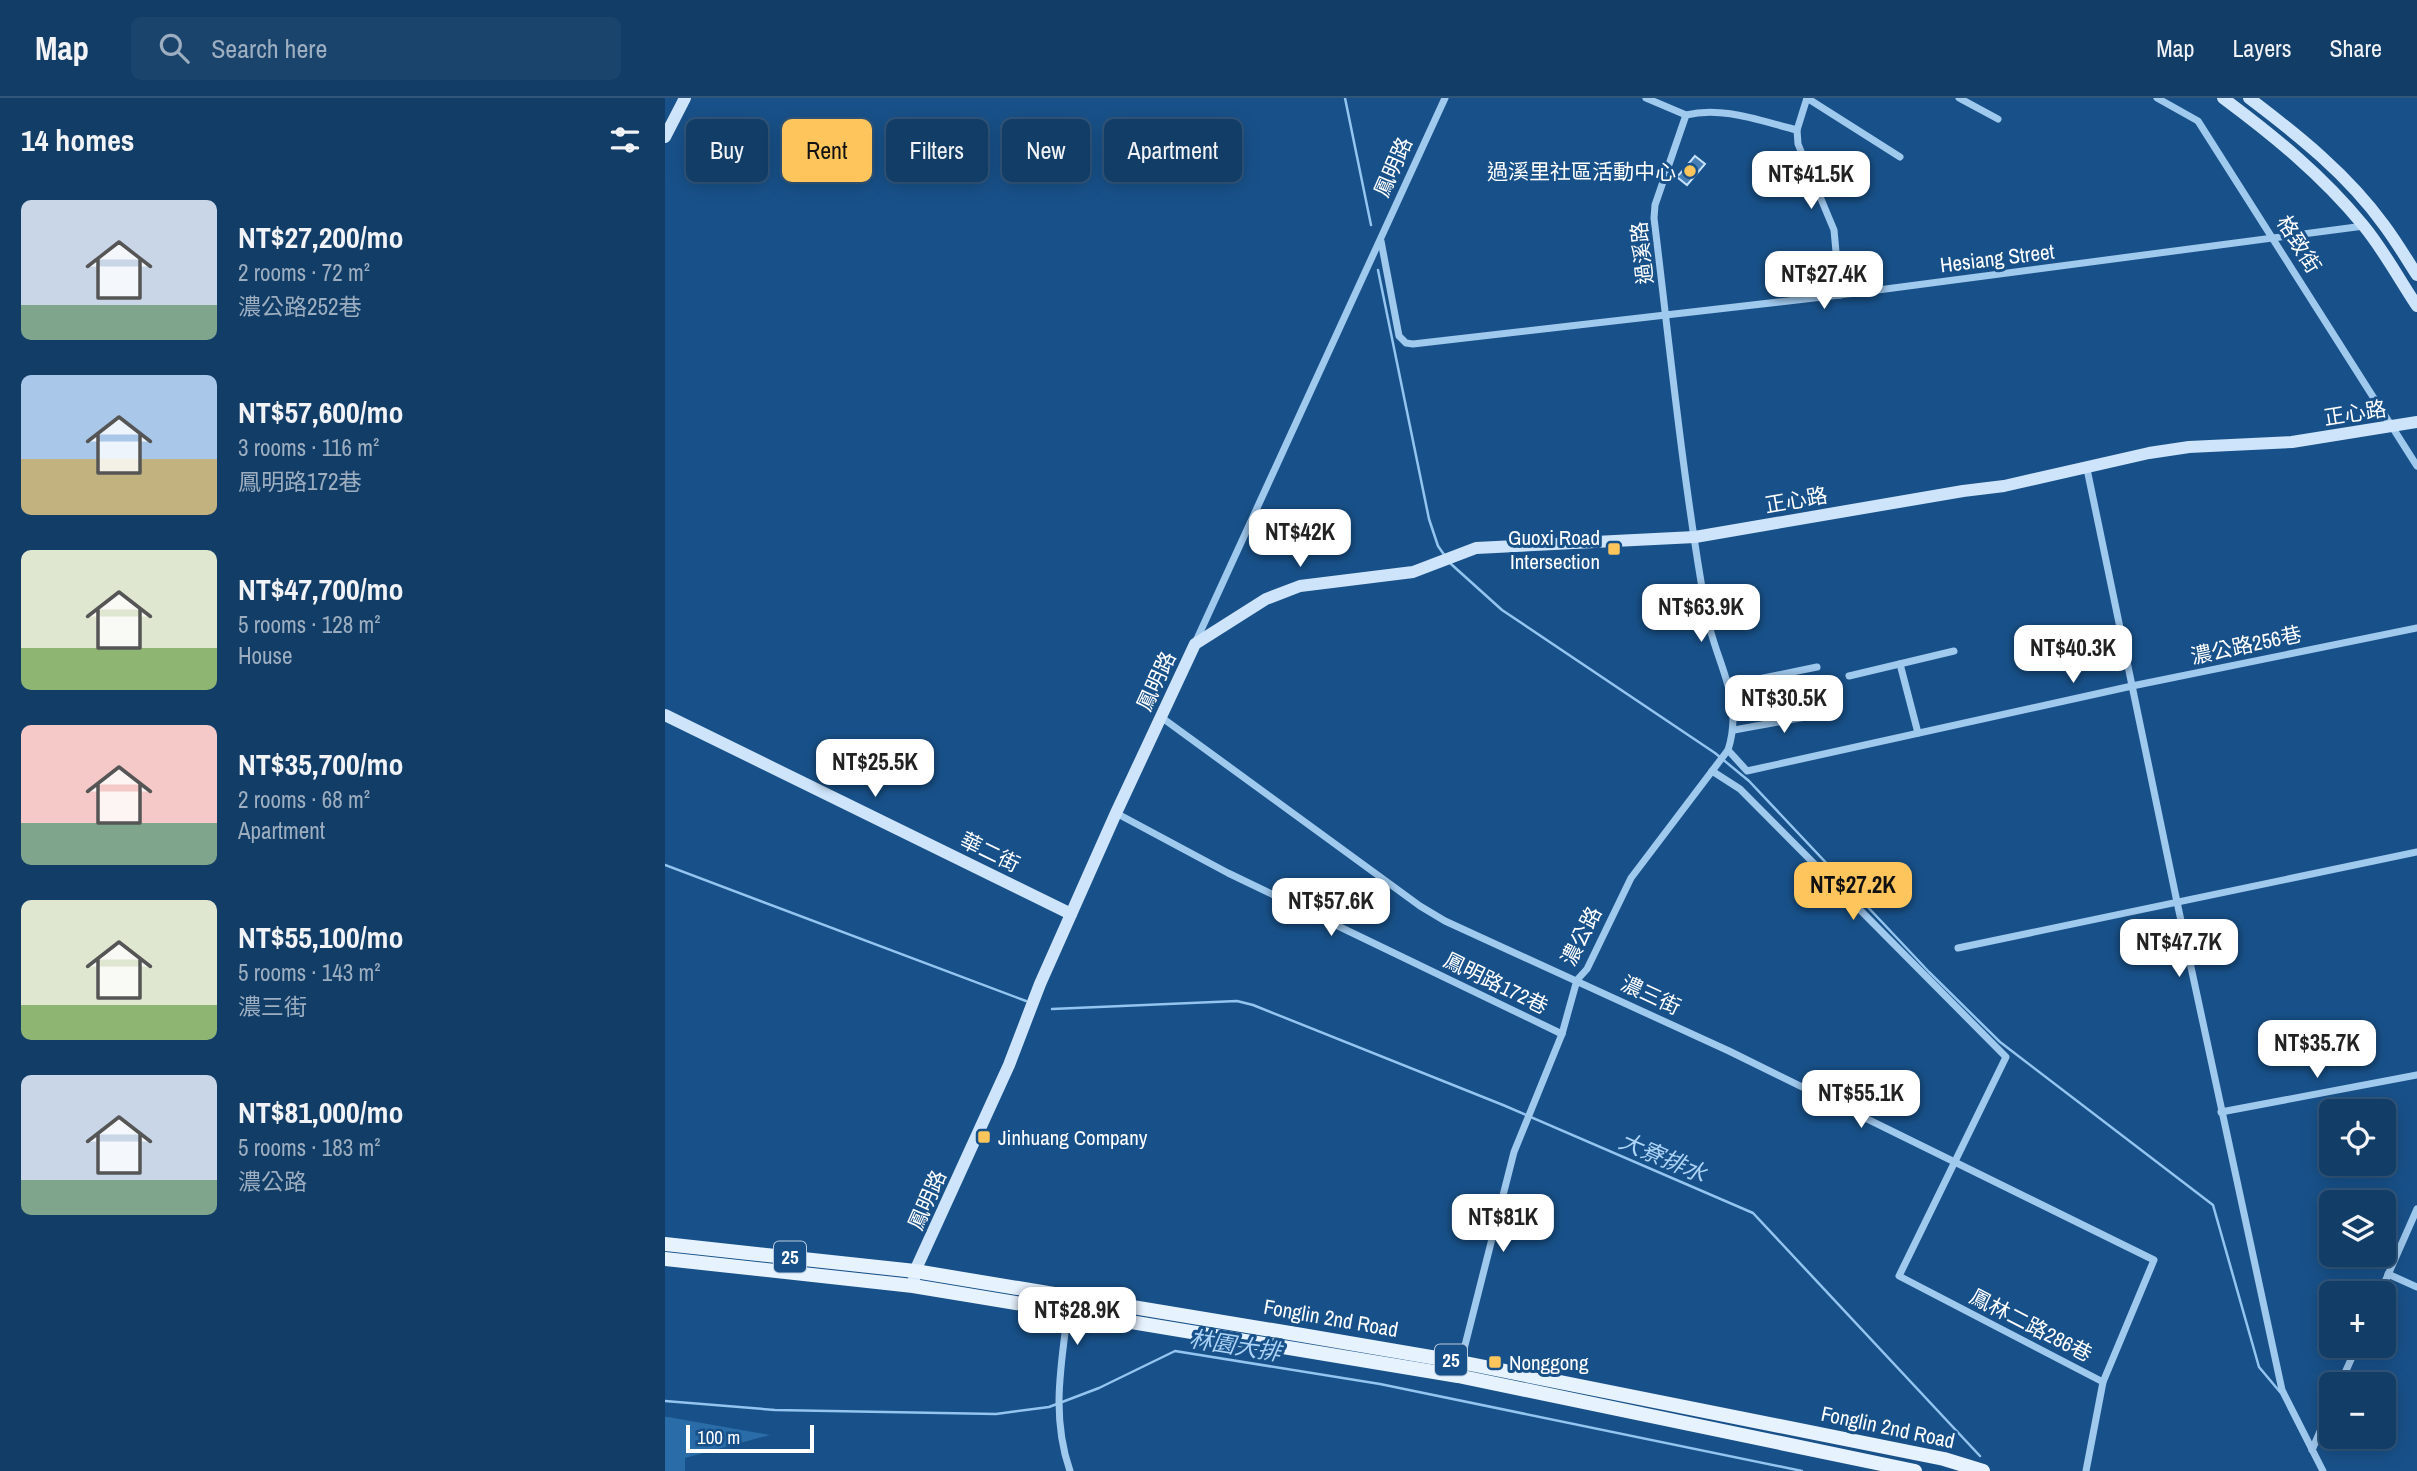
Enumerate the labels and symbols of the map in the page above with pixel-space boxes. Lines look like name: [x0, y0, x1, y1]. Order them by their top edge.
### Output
street label: 鳳明路: [1367, 132, 1419, 202]
pin: NT$41.5K: [1739, 152, 1883, 211]
place label: 過溪里社區活動中心: [1487, 157, 1676, 186]
marker: 過溪里社區活動中心: [1682, 163, 1698, 179]
street label: 格致街: [2270, 210, 2328, 278]
street label: 過溪路: [1624, 220, 1660, 286]
street label: Hesiang Street: [1938, 237, 2056, 279]
pin: NT$27.4K: [1752, 252, 1896, 311]
street label: 正心路: [2322, 394, 2388, 432]
street label: 正心路: [1762, 480, 1830, 520]
pin: NT$42K: [1243, 510, 1357, 569]
place label: Guoxi Road Intersection: [1508, 523, 1600, 576]
marker: Guoxi Road Intersection: [1606, 541, 1622, 557]
pin: NT$63.9K: [1629, 584, 1773, 644]
street label: 濃公路256巷: [2188, 619, 2304, 671]
pin: NT$40.3K: [2001, 626, 2145, 685]
street label: 鳳明路: [1130, 646, 1182, 716]
pin: NT$30.5K: [1712, 676, 1856, 735]
pin: NT$25.5K: [803, 740, 947, 799]
street label: 華二街: [955, 825, 1025, 879]
pin: NT$27.2K: [1781, 862, 1925, 922]
pin: NT$57.6K: [1259, 878, 1403, 938]
street label: 濃公路: [1554, 901, 1608, 971]
pin: NT$47.7K: [2107, 920, 2251, 979]
street label: 鳳明路172巷: [1439, 945, 1553, 1021]
street label: 濃三街: [1616, 969, 1686, 1021]
pin: NT$35.7K: [2245, 1020, 2389, 1080]
pin: NT$55.1K: [1789, 1070, 1933, 1130]
place label: Jinhuang Company: [998, 1123, 1148, 1152]
water label: 大寮排水: [1615, 1125, 1712, 1190]
marker: Jinhuang Company: [976, 1129, 992, 1145]
street label: 鳳明路: [901, 1165, 953, 1235]
pin: NT$81K: [1446, 1194, 1560, 1254]
road number: 25: [774, 1242, 806, 1273]
street label: 鳳林二路286巷: [1965, 1282, 2097, 1368]
pin: NT$28.9K: [1005, 1288, 1149, 1347]
street label: Fonglin 2nd Road: [1261, 1292, 1401, 1344]
water label: 林園大排: [1187, 1322, 1286, 1368]
road number: 25: [1435, 1344, 1467, 1376]
place label: Nonggong: [1509, 1348, 1589, 1377]
marker: Nonggong: [1487, 1354, 1503, 1370]
street label: Fonglin 2nd Road: [1818, 1399, 1958, 1455]
scale bar: [686, 1422, 814, 1454]

